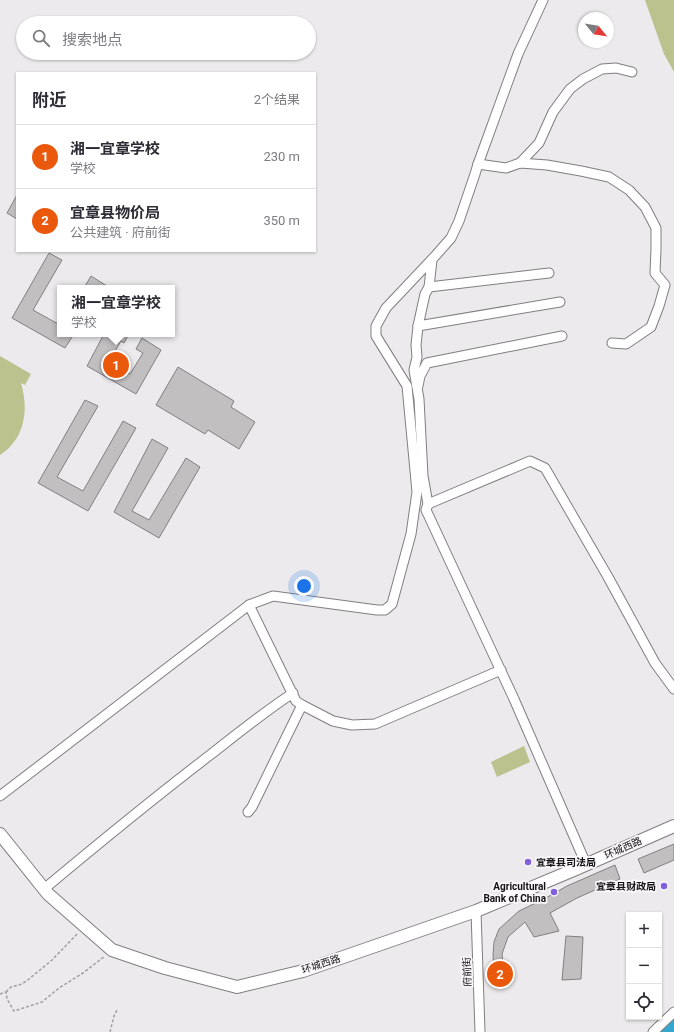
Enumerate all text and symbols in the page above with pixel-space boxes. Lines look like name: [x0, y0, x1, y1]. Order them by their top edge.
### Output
north arrow: [578, 12, 614, 48]
search box: [16, 16, 316, 60]
icon: search: [30, 27, 52, 49]
text: 搜索地点: [62, 31, 122, 49]
text: 附近: [32, 90, 66, 110]
text: 2个结果: [254, 92, 300, 107]
text: 湘一宜章学校: [70, 140, 160, 158]
text: 1: [41, 149, 49, 164]
text: 230 m: [263, 149, 300, 164]
text: 学校: [70, 161, 96, 176]
text: 宜章县物价局: [70, 204, 160, 222]
text: 2: [41, 213, 49, 228]
text: 350 m: [263, 213, 300, 228]
text: 公共建筑 · 府前街: [70, 225, 171, 240]
popup: [57, 285, 175, 337]
text: 湘一宜章学校: [71, 294, 161, 312]
text: 学校: [71, 315, 97, 330]
pin: 1: [103, 350, 129, 380]
your location: [294, 576, 314, 596]
street label: 环城西路: [602, 835, 644, 861]
marker: 宜章县司法局: [523, 857, 533, 867]
place label: 宜章县司法局: [536, 857, 596, 868]
place label: Agricultural Bank of China: [483, 881, 547, 904]
place label: 宜章县财政局: [596, 881, 656, 892]
marker: 宜章县财政局: [659, 881, 669, 891]
marker: Agricultural Bank of China: [549, 887, 559, 897]
map controls: [626, 912, 662, 1020]
button: +: [626, 912, 662, 948]
button: −: [626, 948, 662, 984]
street label: 环城西路: [300, 953, 342, 975]
street label: 府前街: [461, 957, 473, 987]
pin: 2: [487, 959, 513, 989]
button: locate: [626, 984, 662, 1020]

